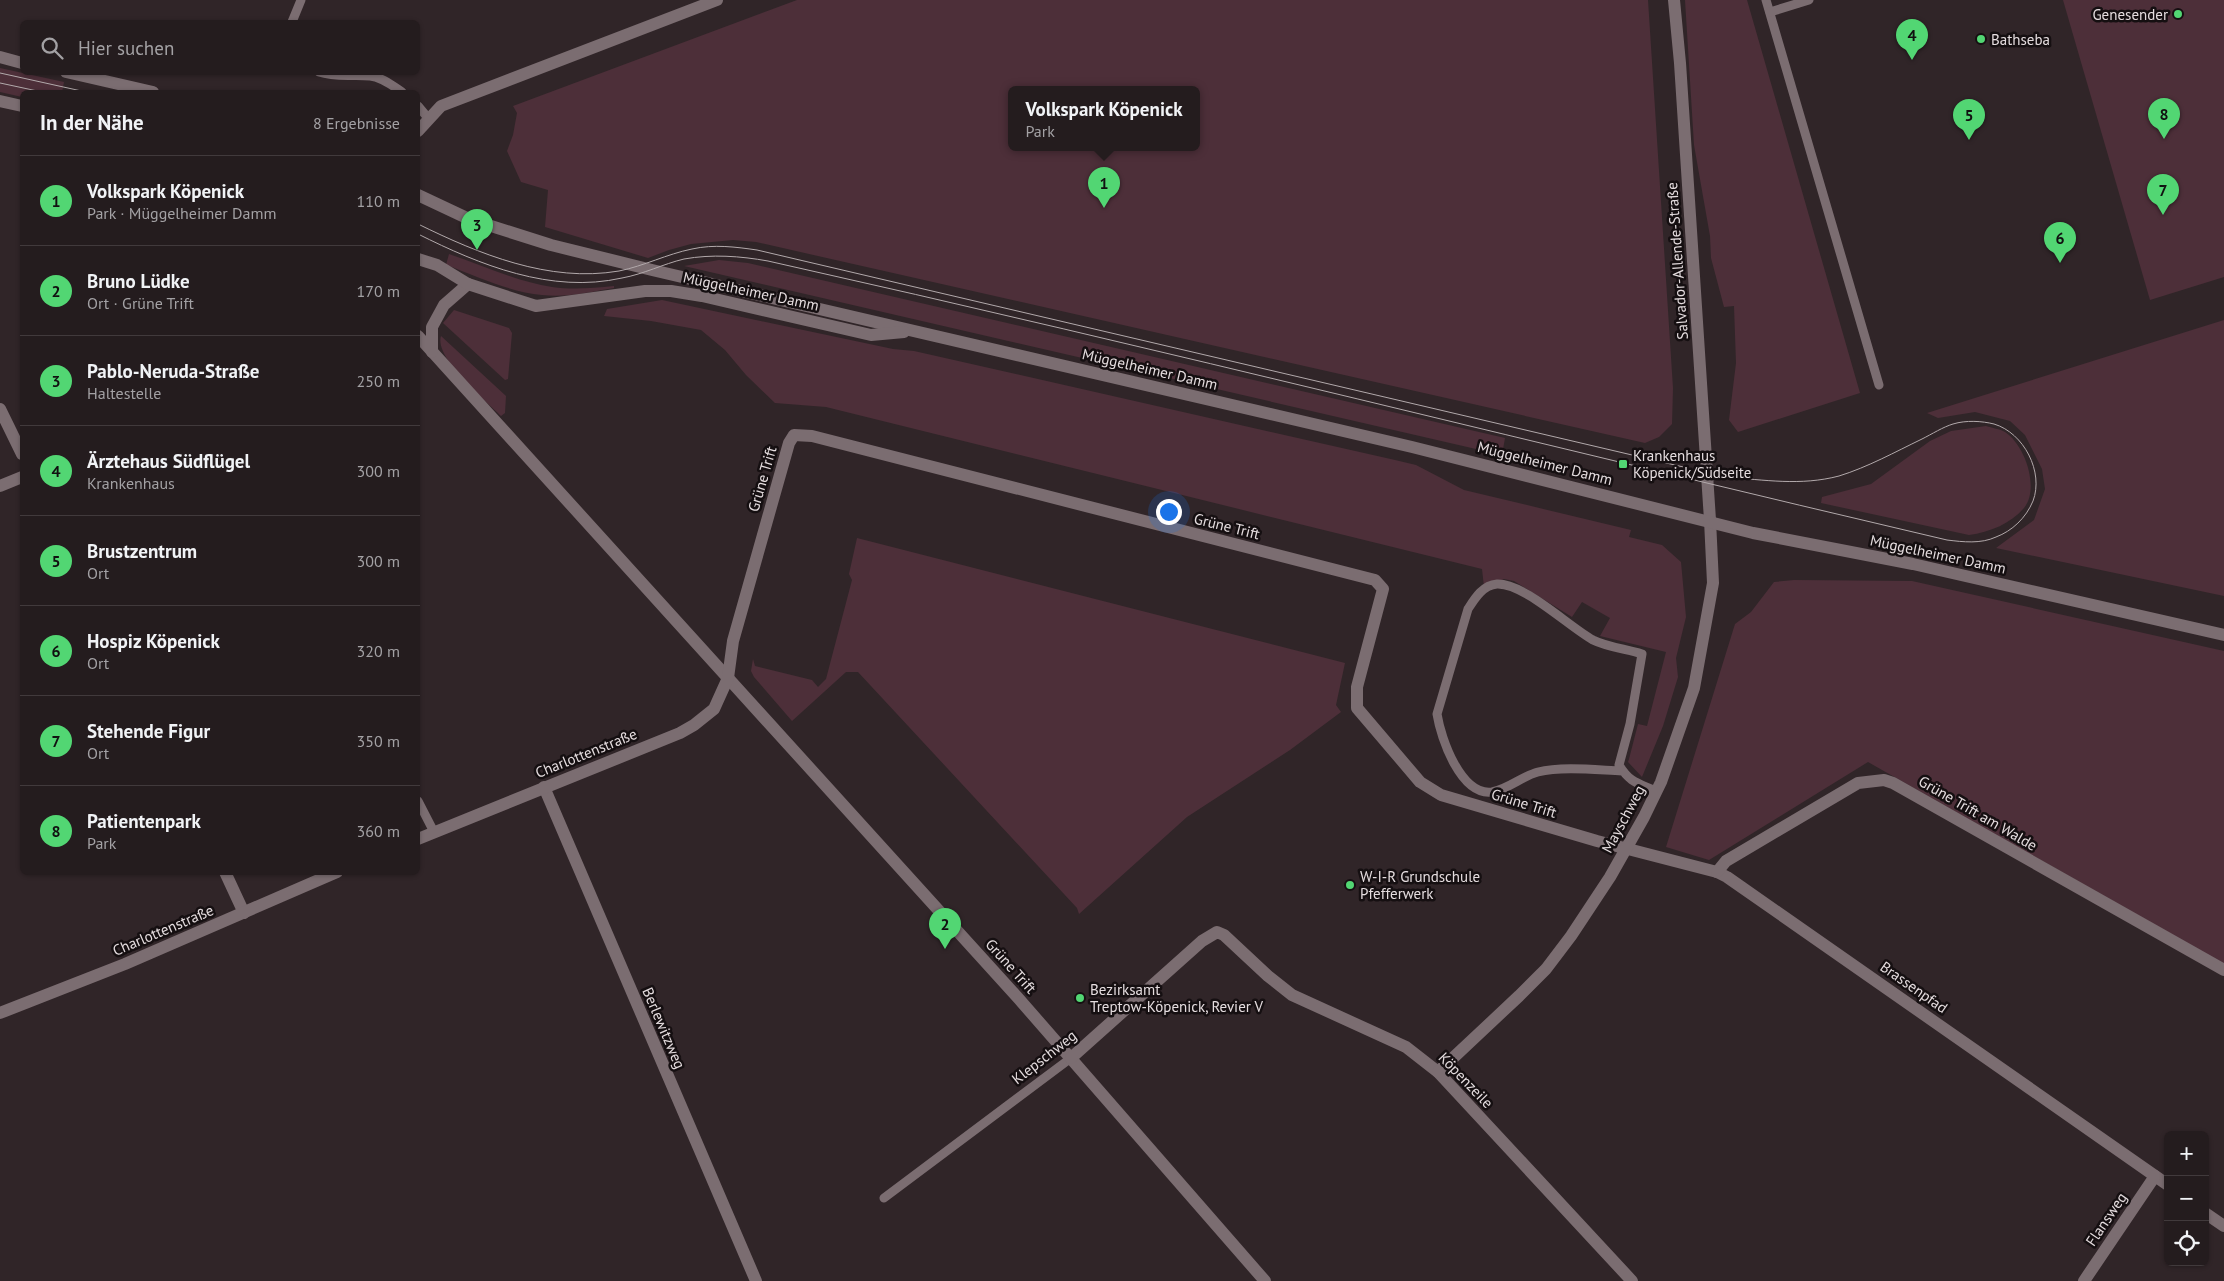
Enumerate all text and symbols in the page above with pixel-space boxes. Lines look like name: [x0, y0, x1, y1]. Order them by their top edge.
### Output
place label: Genesender: [2092, 5, 2168, 24]
marker: Genesender: [2172, 8, 2184, 20]
pin: 4: [1896, 19, 1928, 60]
search box: [20, 20, 420, 75]
place label: Bathseba: [1991, 30, 2050, 49]
marker: Bathseba: [1975, 33, 1987, 45]
icon: search: [38, 34, 66, 62]
text: Hier suchen: [78, 36, 174, 60]
popup: [1008, 86, 1200, 151]
text: Volkspark Köpenick: [1025, 97, 1183, 121]
pin: 8: [2148, 98, 2180, 139]
pin: 5: [1953, 99, 1985, 140]
text: In der Nähe: [40, 109, 144, 136]
text: 8 Ergebnisse: [313, 113, 400, 133]
text: Park: [1025, 121, 1055, 141]
pin: 1: [1088, 167, 1120, 208]
pin: 7: [2147, 174, 2179, 215]
text: Volkspark Köpenick: [87, 179, 244, 203]
street label: Salvador-Allende-Straße: [1662, 182, 1692, 340]
text: 1: [51, 191, 61, 211]
text: 110 m: [357, 191, 400, 211]
text: Park · Müggelheimer Damm: [87, 203, 276, 223]
pin: 3: [461, 209, 493, 250]
pin: 6: [2044, 222, 2076, 263]
street label: Müggelheimer Damm: [681, 267, 821, 315]
text: Bruno Lüdke: [87, 269, 190, 293]
text: 2: [51, 281, 61, 301]
text: 170 m: [357, 281, 400, 301]
text: Ort · Grüne Trift: [87, 293, 194, 313]
street label: Müggelheimer Damm: [1080, 344, 1220, 394]
text: Pablo-Neruda-Straße: [87, 359, 260, 383]
text: 3: [51, 371, 61, 391]
text: 250 m: [357, 371, 400, 391]
text: Haltestelle: [87, 383, 161, 403]
street label: Müggelheimer Damm: [1476, 437, 1614, 489]
street label: Grüne Trift: [744, 444, 780, 514]
place label: Krankenhaus Köpenick/Südseite: [1633, 446, 1751, 482]
text: Ärztehaus Südflügel: [87, 449, 250, 473]
marker: Krankenhaus Köpenick/Südseite: [1617, 458, 1629, 470]
text: 4: [51, 461, 61, 481]
text: 300 m: [357, 461, 400, 481]
text: Krankenhaus: [87, 473, 175, 493]
your location: [1156, 499, 1182, 525]
street label: Grüne Trift: [1192, 509, 1262, 543]
street label: Müggelheimer Damm: [1868, 530, 2008, 578]
text: Brustzentrum: [87, 539, 197, 563]
text: 5: [51, 551, 61, 571]
text: 300 m: [357, 551, 400, 571]
text: Ort: [87, 563, 109, 583]
text: Hospiz Köpenick: [87, 629, 220, 653]
text: 6: [51, 641, 61, 661]
text: 320 m: [357, 641, 400, 661]
text: Ort: [87, 653, 109, 673]
text: Stehende Figur: [87, 719, 210, 743]
street label: Charlottenstraße: [532, 724, 640, 782]
text: 7: [51, 731, 61, 751]
text: 350 m: [357, 731, 400, 751]
text: Ort: [87, 743, 109, 763]
street label: Grüne Trift am Walde: [1915, 771, 2041, 855]
street label: Mayschweg: [1597, 782, 1649, 856]
street label: Grüne Trift: [1489, 784, 1559, 822]
text: Patientenpark: [87, 809, 201, 833]
text: 8: [51, 821, 61, 841]
text: 360 m: [357, 821, 400, 841]
text: Park: [87, 833, 116, 853]
place label: W-I-R Grundschule Pfefferwerk: [1360, 867, 1480, 903]
marker: W-I-R Grundschule Pfefferwerk: [1344, 879, 1356, 891]
street label: Charlottenstraße: [110, 900, 216, 960]
pin: 2: [929, 908, 961, 949]
street label: Grüne Trift: [981, 935, 1041, 997]
street label: Brassenpfad: [1877, 957, 1951, 1017]
place label: Bezirksamt Treptow-Köpenick, Revier V: [1090, 980, 1263, 1016]
street label: Berlewitzweg: [638, 984, 690, 1072]
marker: Bezirksamt Treptow-Köpenick, Revier V: [1074, 992, 1086, 1004]
street label: Klepschweg: [1008, 1026, 1080, 1088]
street label: Köpenzeile: [1435, 1048, 1497, 1112]
map controls: [2164, 1131, 2209, 1266]
button: +: [2164, 1131, 2209, 1176]
button: −: [2164, 1176, 2209, 1221]
street label: Flansweg: [2081, 1189, 2131, 1249]
button: locate: [2164, 1221, 2209, 1266]

